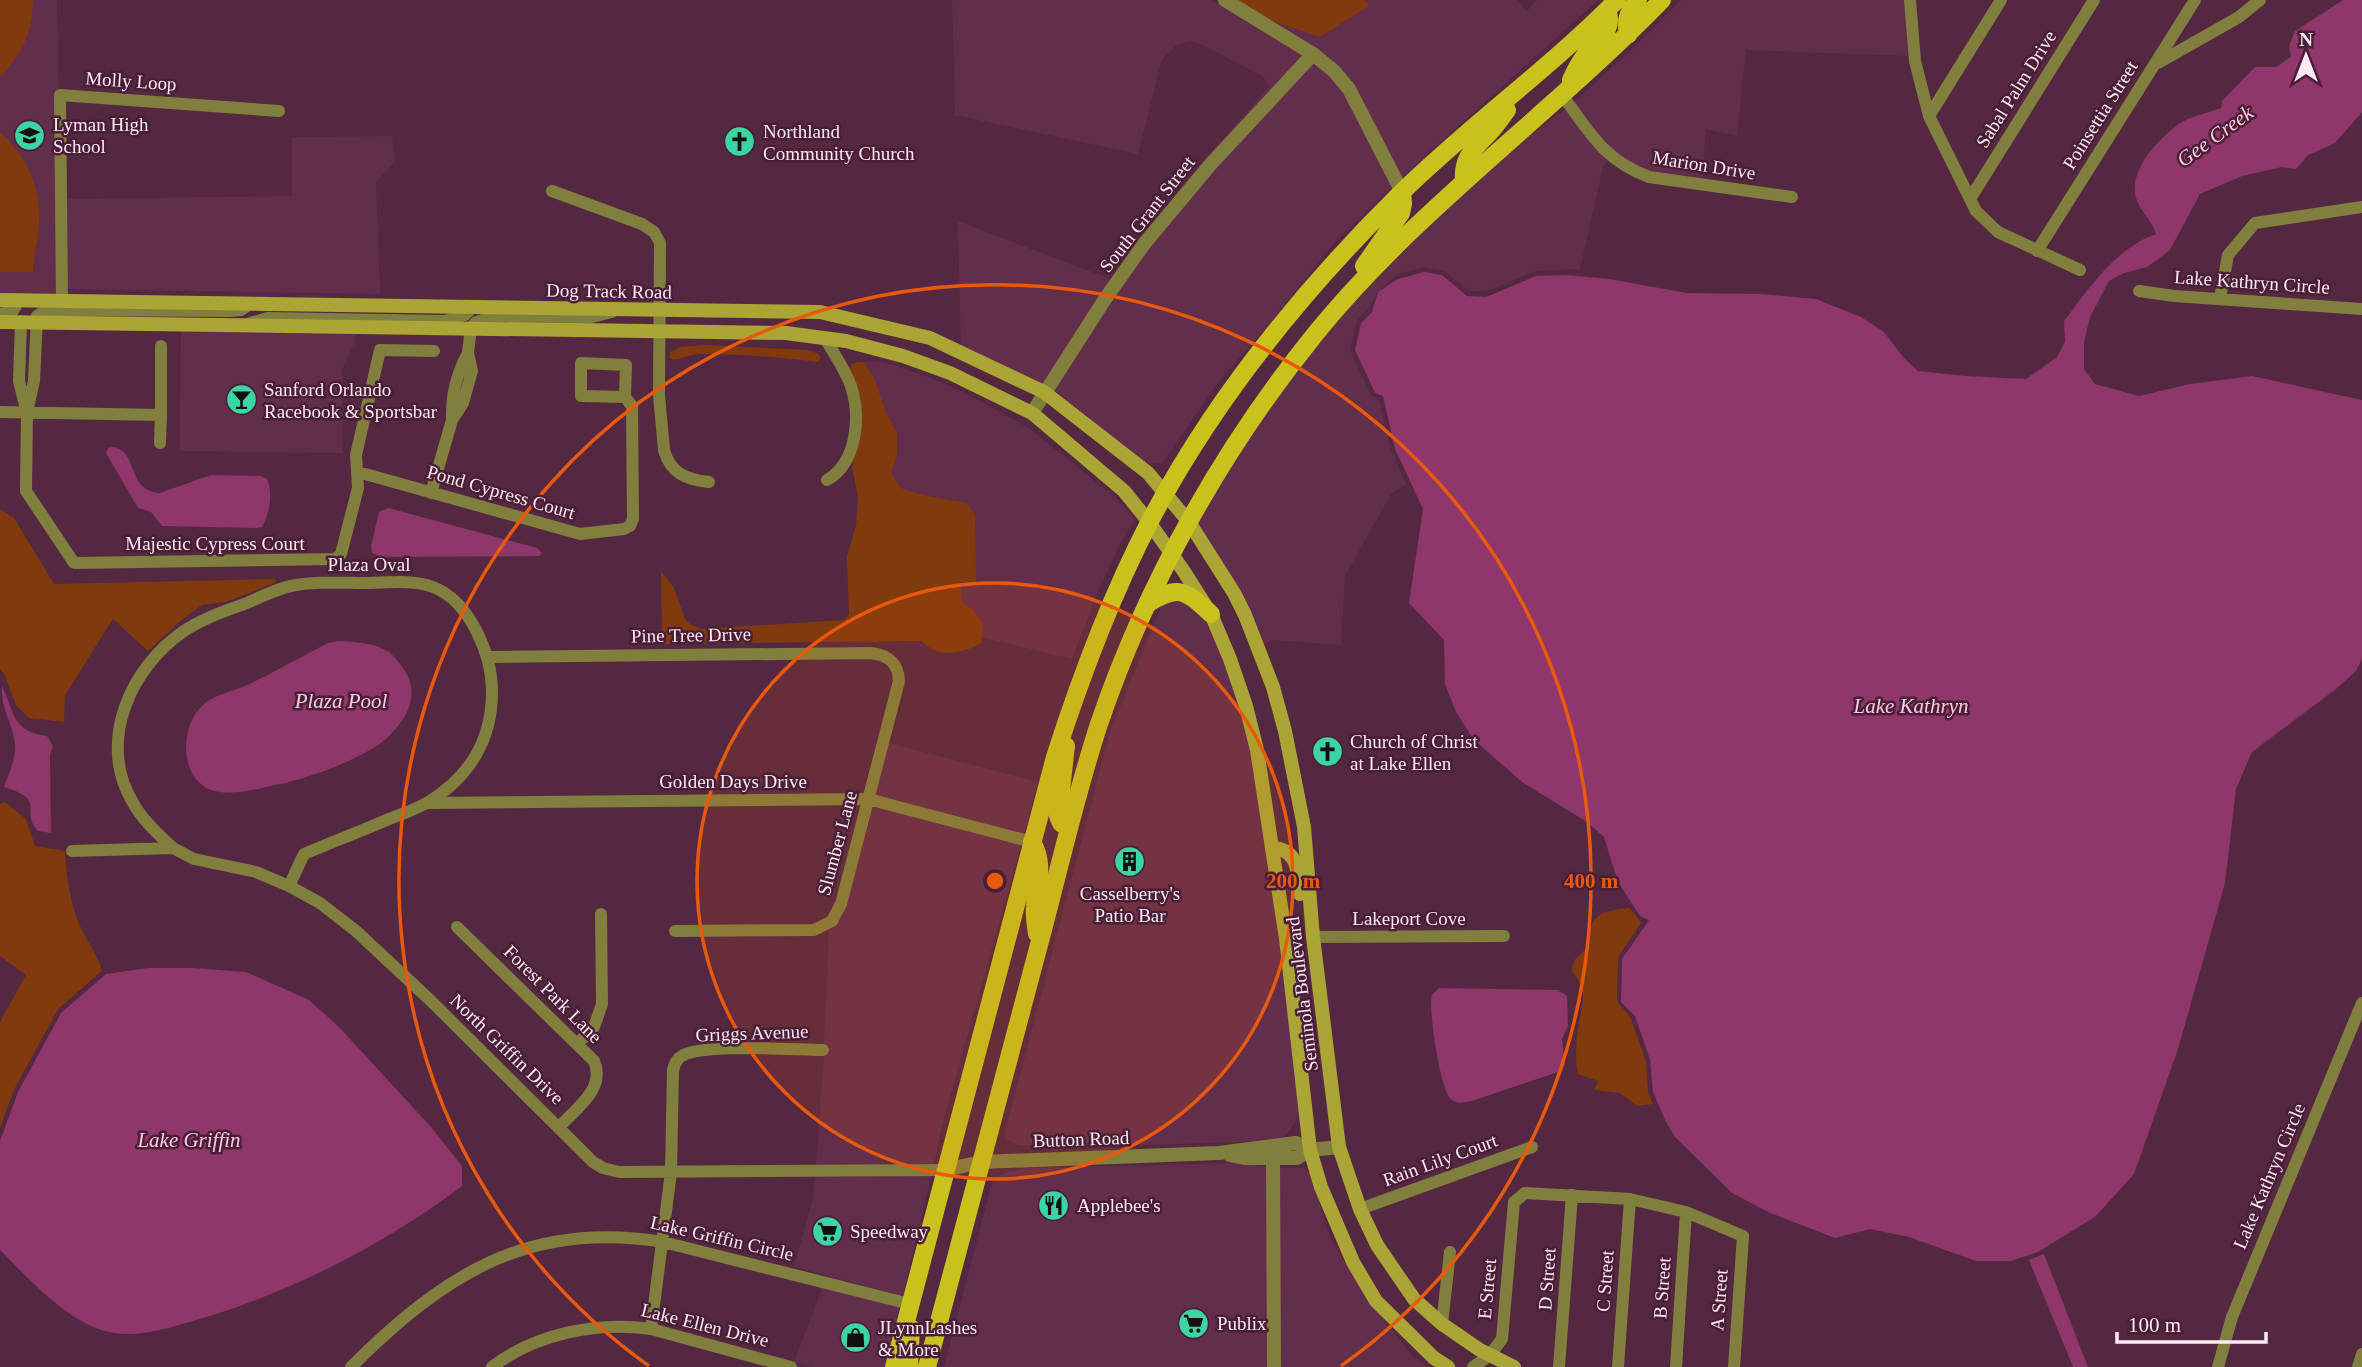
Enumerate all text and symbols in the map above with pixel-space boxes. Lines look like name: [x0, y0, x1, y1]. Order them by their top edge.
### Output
north arrow: [2271, 21, 2341, 91]
street label: Sabal Palm Drive: [1972, 27, 2060, 151]
text: N: [2299, 29, 2313, 50]
street label: Poinsettia Street: [2058, 56, 2142, 173]
street label: Molly Loop: [85, 67, 177, 95]
water label: Gee Creek: [2172, 100, 2258, 172]
place label: Lyman High School: [53, 114, 149, 157]
school or university icon: Lyman High School: [13, 118, 47, 152]
place label: Northland Community Church: [763, 121, 915, 164]
church icon: Northland Community Church: [723, 125, 757, 159]
street label: Marion Drive: [1651, 146, 1757, 184]
street label: South Grant Street: [1095, 151, 1199, 276]
street label: Lake Kathryn Circle: [2173, 266, 2331, 298]
street label: Dog Track Road: [546, 279, 672, 303]
place label: Sanford Orlando Racebook & Sportsbar: [264, 379, 438, 422]
bar icon: Sanford Orlando Racebook & Sportsbar: [224, 383, 258, 417]
street label: Pond Cypress Court: [425, 461, 578, 523]
street label: Majestic Cypress Court: [125, 533, 305, 554]
street label: Plaza Oval: [328, 554, 410, 575]
street label: Pine Tree Drive: [631, 623, 751, 647]
water label: Plaza Pool: [294, 689, 388, 713]
water label: Lake Kathryn: [1853, 694, 1968, 718]
place label: Church of Christ at Lake Ellen: [1350, 731, 1478, 774]
church icon: Church of Christ at Lake Ellen: [1310, 735, 1344, 769]
street label: Golden Days Drive: [659, 771, 807, 792]
street label: Slumber Lane: [813, 789, 861, 897]
building icon: Casselberry's Patio Bar: [1113, 845, 1147, 879]
centre of rings: [983, 869, 1007, 893]
text: 200 m: [1266, 869, 1321, 893]
text: 400 m: [1564, 869, 1619, 893]
place label: Casselberry's Patio Bar: [1080, 883, 1180, 926]
street label: Lakeport Cove: [1352, 908, 1466, 929]
street label: Seminola Boulevard: [1282, 915, 1322, 1073]
street label: Forest Park Lane: [500, 941, 606, 1047]
street label: North Griffin Drive: [446, 990, 568, 1108]
street label: Griggs Avenue: [695, 1021, 809, 1045]
street label: Lake Kathryn Circle: [2229, 1100, 2309, 1252]
street label: Button Road: [1032, 1127, 1130, 1151]
water label: Lake Griffin: [136, 1128, 241, 1152]
street label: Rain Lily Court: [1380, 1129, 1501, 1190]
restaurant icon: Applebee's: [1037, 1188, 1071, 1222]
place label: Applebee's: [1077, 1195, 1161, 1216]
street label: Lake Griffin Circle: [648, 1211, 796, 1265]
supermarket icon: Speedway: [810, 1214, 844, 1248]
place label: Speedway: [850, 1221, 929, 1242]
street label: D Street: [1534, 1246, 1560, 1311]
street label: C Street: [1592, 1249, 1618, 1313]
street label: B Street: [1649, 1256, 1675, 1320]
street label: E Street: [1474, 1257, 1500, 1320]
street label: A Street: [1706, 1268, 1732, 1332]
street label: Lake Ellen Drive: [639, 1299, 771, 1351]
scale bar: [2117, 1300, 2266, 1344]
supermarket icon: Publix: [1177, 1306, 1211, 1340]
place label: Publix: [1217, 1313, 1267, 1334]
text: 100 m: [2128, 1313, 2181, 1337]
place label: JLynnLashes & More: [878, 1317, 977, 1360]
shop icon: JLynnLashes & More: [838, 1321, 872, 1355]

